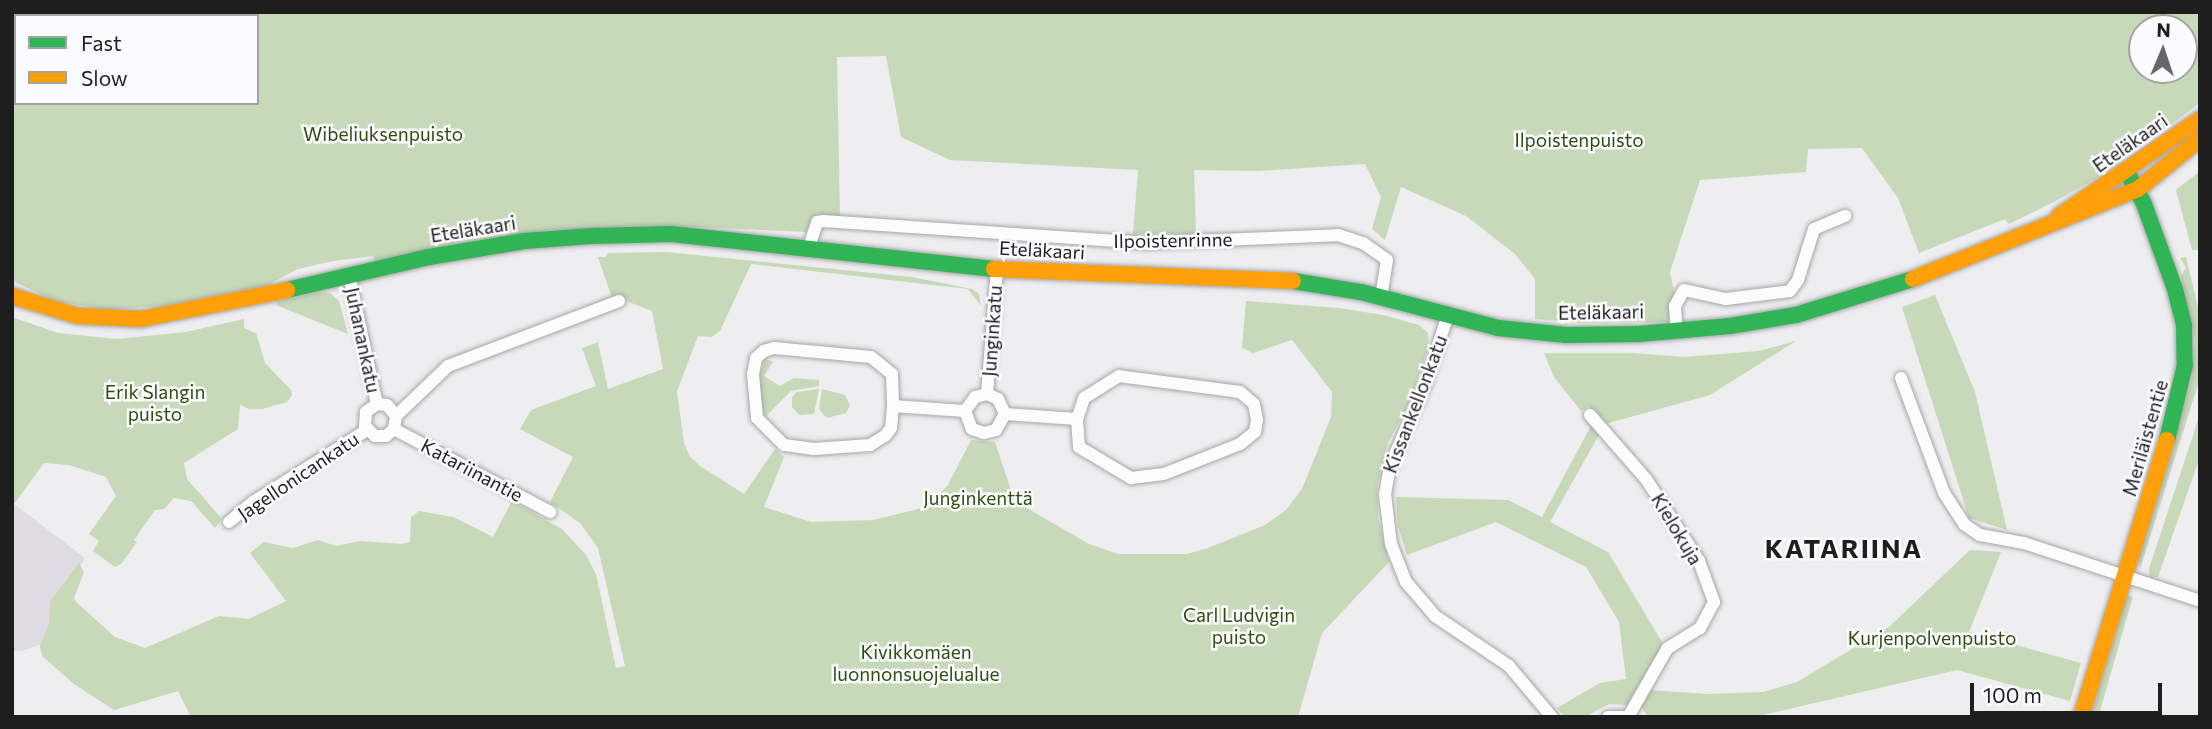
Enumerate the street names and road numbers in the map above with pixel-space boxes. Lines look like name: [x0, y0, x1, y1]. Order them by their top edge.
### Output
street label: Eteläkaari: [2088, 109, 2172, 177]
street label: Eteläkaari: [429, 211, 517, 247]
street label: Ilpoistenrinne: [1113, 228, 1233, 252]
street label: Eteläkaari: [998, 236, 1086, 264]
street label: Junginkatu: [977, 284, 1007, 378]
street label: Juhanankatu: [341, 285, 385, 395]
street label: Eteläkaari: [1558, 300, 1644, 324]
street label: Kissankellonkatu: [1378, 332, 1452, 476]
street label: Meriläistentie: [2117, 377, 2173, 499]
street label: Jagellonicankatu: [233, 427, 363, 525]
street label: Katariinantie: [417, 434, 527, 506]
street label: Kielokuja: [1647, 489, 1707, 569]

